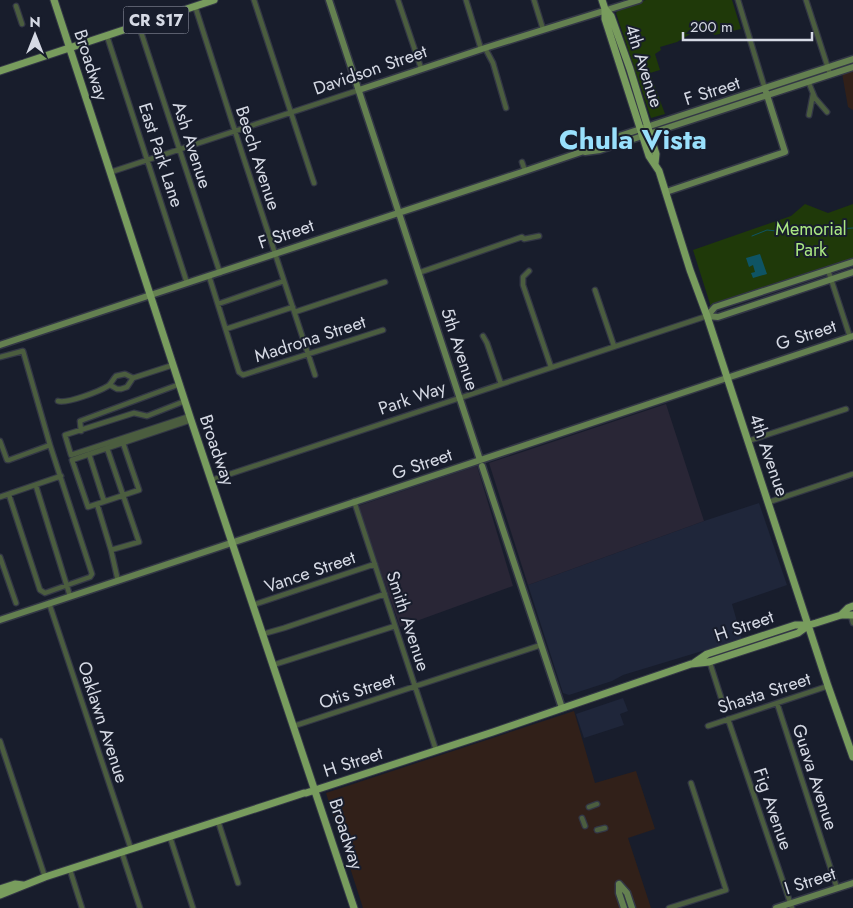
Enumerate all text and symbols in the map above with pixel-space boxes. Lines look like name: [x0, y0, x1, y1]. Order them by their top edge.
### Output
road number: CR S17: [124, 6, 188, 34]
north arrow: [10, 10, 60, 60]
scale bar: [683, 10, 812, 42]
text: N: [29, 12, 41, 32]
text: 200 m: [690, 16, 733, 38]
street label: 4th Avenue: [618, 21, 670, 111]
street label: Broadway: [67, 26, 115, 104]
street label: Davidson Street: [310, 38, 431, 102]
street label: F Street: [681, 70, 744, 112]
street label: Ash Avenue: [166, 98, 218, 192]
street label: East Park Lane: [132, 99, 190, 211]
street label: Beech Avenue: [229, 103, 287, 213]
district label: Chula Vista: [559, 119, 707, 160]
street label: F Street: [255, 212, 318, 256]
park label: Memorial Park: [775, 216, 847, 263]
street label: 5th Avenue: [434, 304, 486, 394]
street label: Madrona Street: [251, 309, 370, 369]
street label: G Street: [772, 313, 840, 357]
street label: Park Way: [375, 374, 449, 422]
street label: 4th Avenue: [743, 410, 795, 500]
street label: Broadway: [193, 411, 241, 489]
street label: G Street: [388, 441, 456, 486]
street label: Vance Street: [261, 544, 360, 600]
street label: Smith Avenue: [380, 568, 436, 674]
street label: H Street: [711, 604, 778, 648]
street label: Oaklawn Avenue: [71, 658, 135, 786]
street label: Otis Street: [315, 666, 399, 716]
street label: Shasta Street: [714, 666, 815, 720]
street label: Guava Avenue: [786, 721, 844, 833]
street label: H Street: [320, 740, 387, 784]
street label: Fig Avenue: [747, 764, 799, 854]
street label: Broadway: [322, 795, 370, 873]
street label: I Street: [781, 860, 840, 902]

